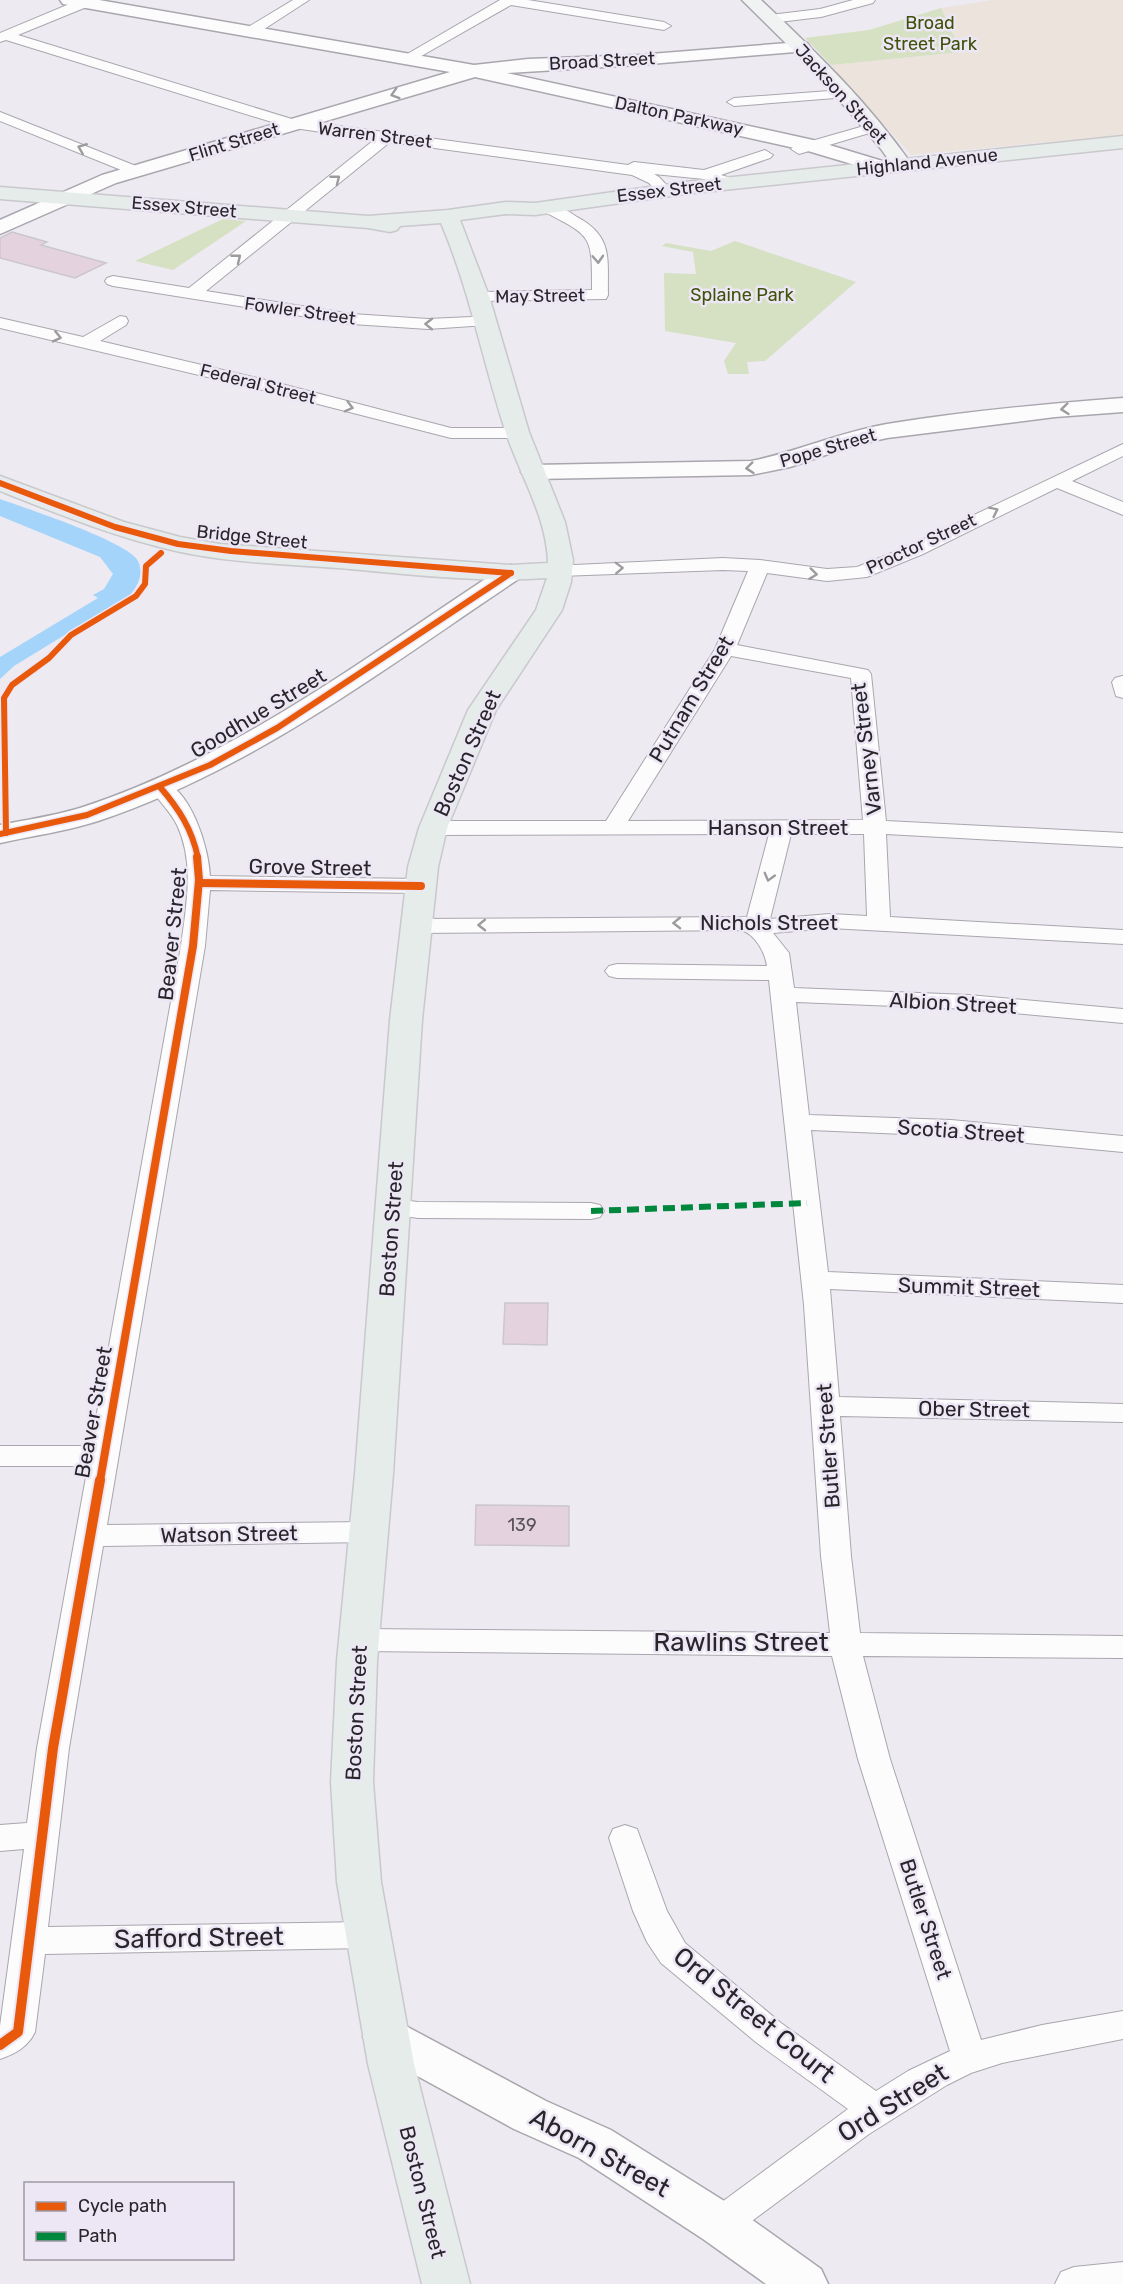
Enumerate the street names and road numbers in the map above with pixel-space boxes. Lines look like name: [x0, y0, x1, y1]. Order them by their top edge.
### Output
street label: Jackson Street: [790, 39, 892, 149]
street label: Broad Street: [548, 47, 656, 75]
street label: Dalton Parkway: [613, 92, 745, 140]
street label: Warren Street: [317, 117, 433, 153]
street label: Flint Street: [186, 118, 282, 166]
street label: Highland Avenue: [855, 144, 999, 180]
street label: Essex Street: [615, 173, 723, 207]
street label: Essex Street: [131, 191, 237, 223]
street label: May Street: [495, 284, 585, 308]
street label: Fowler Street: [243, 292, 357, 330]
street label: Federal Street: [198, 359, 318, 409]
street label: Pope Street: [777, 424, 879, 472]
street label: Proctor Street: [863, 509, 979, 579]
street label: Bridge Street: [196, 520, 308, 554]
street label: Putnam Street: [643, 631, 739, 767]
street label: Goodhue Street: [186, 663, 330, 763]
street label: Varney Street: [845, 681, 887, 817]
street label: Boston Street: [428, 686, 506, 820]
street label: Hanson Street: [708, 815, 848, 840]
street label: Grove Street: [248, 853, 372, 881]
street label: Beaver Street: [153, 866, 191, 1002]
street label: Nichols Street: [700, 910, 838, 935]
street label: Albion Street: [889, 987, 1017, 1019]
street label: Scotia Street: [897, 1114, 1025, 1148]
street label: Boston Street: [374, 1160, 408, 1298]
street label: Summit Street: [898, 1272, 1040, 1302]
street label: Beaver Street: [69, 1344, 117, 1480]
street label: Butler Street: [811, 1383, 845, 1509]
street label: Ober Street: [918, 1396, 1030, 1422]
street label: Watson Street: [160, 1520, 298, 1548]
street label: Rawlins Street: [653, 1627, 829, 1658]
street label: Boston Street: [340, 1645, 372, 1781]
street label: Butler Street: [895, 1856, 957, 1982]
street label: Safford Street: [114, 1921, 284, 1955]
street label: Ord Street Court: [667, 1940, 841, 2090]
street label: Ord Street: [832, 2057, 954, 2149]
street label: Aborn Street: [525, 2102, 675, 2204]
street label: Boston Street: [394, 2123, 452, 2261]

